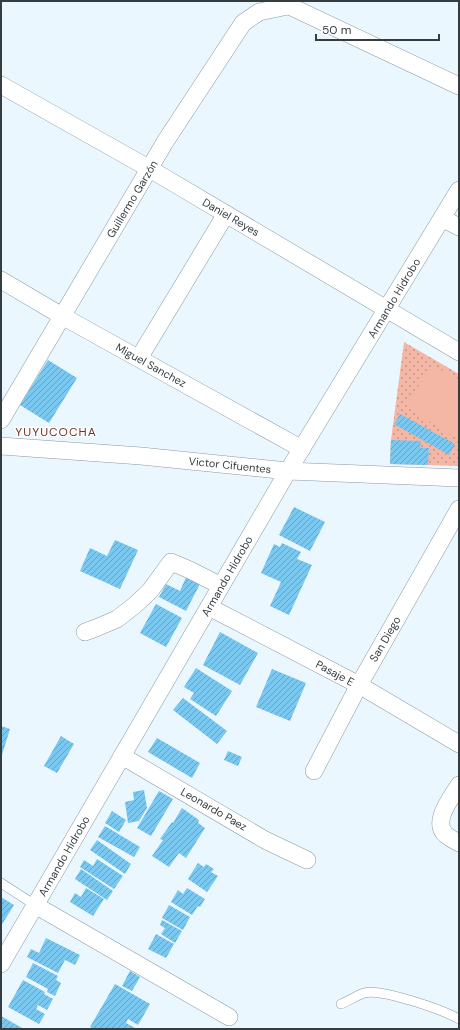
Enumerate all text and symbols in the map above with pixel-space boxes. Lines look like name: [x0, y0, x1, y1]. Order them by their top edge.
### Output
scale bar: [316, 16, 439, 42]
text: 50 m: [322, 22, 351, 38]
street label: Guillermo Garzón: [103, 158, 161, 240]
street label: Daniel Reyes: [200, 195, 262, 239]
street label: Armando Hidrobo: [365, 256, 423, 340]
street label: Miguel Sanchez: [113, 340, 189, 390]
district label: YUYUCOCHA: [15, 424, 97, 440]
street label: Victor Cifuentes: [188, 454, 272, 476]
street label: Armando Hidrobo: [198, 533, 256, 619]
street label: San Diego: [366, 614, 404, 664]
street label: Pasaje E: [313, 657, 357, 689]
street label: Leonardo Paez: [178, 784, 250, 834]
street label: Armando Hidrobo: [35, 813, 93, 899]

